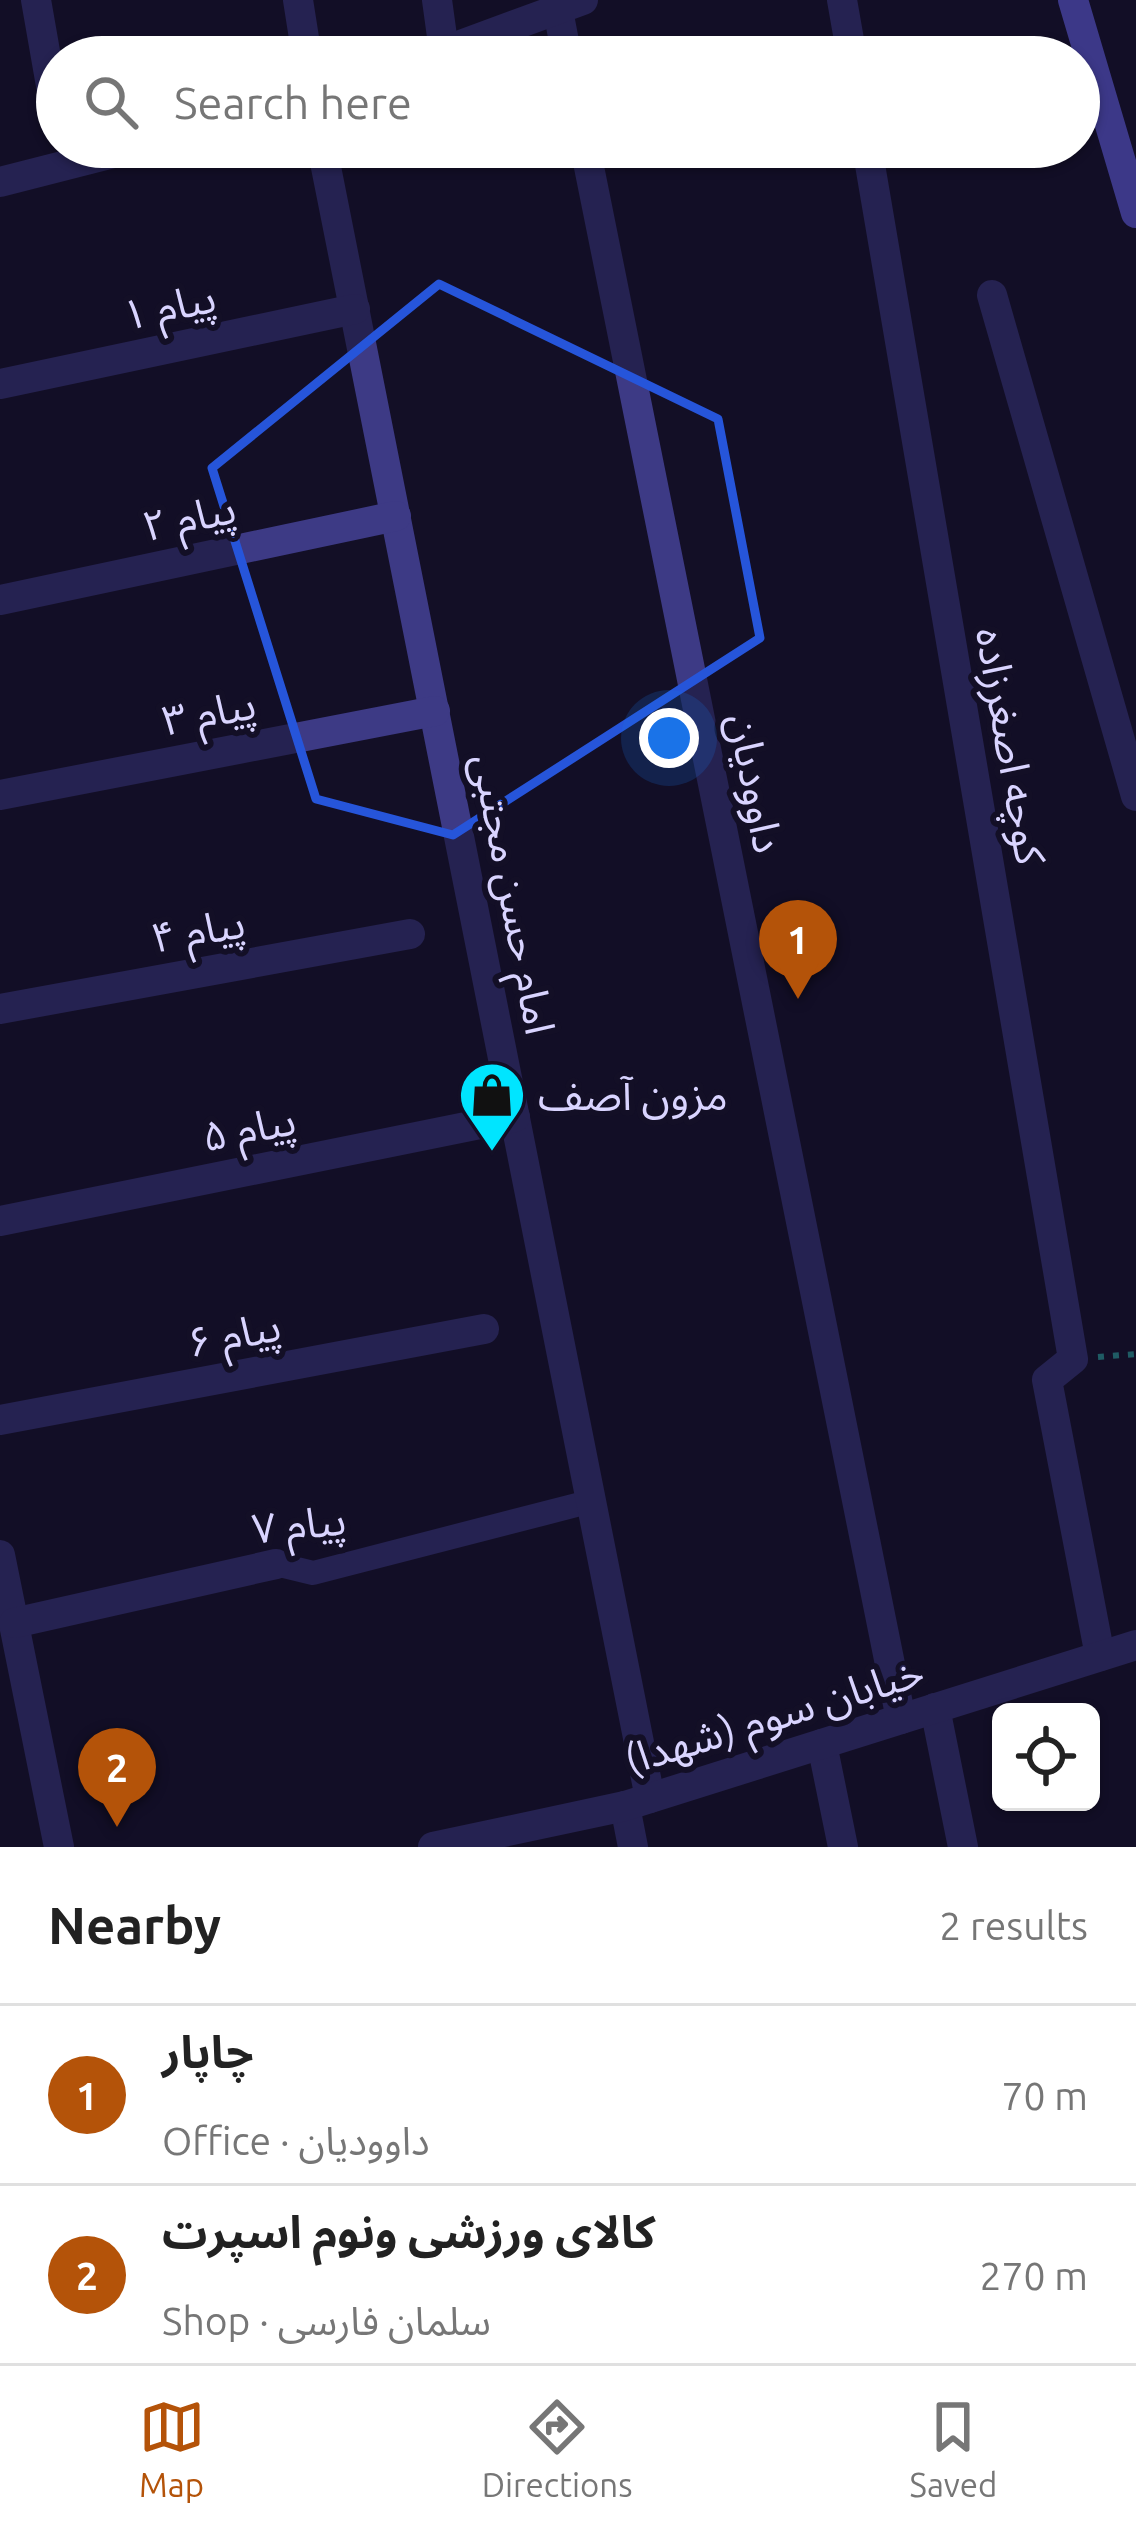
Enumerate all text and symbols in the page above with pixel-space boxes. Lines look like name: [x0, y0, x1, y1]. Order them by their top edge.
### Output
search box: [36, 36, 1100, 168]
icon: search: [78, 69, 144, 135]
text: Search here: [174, 77, 412, 128]
street label: پیام ۱: [118, 273, 222, 347]
street label: پیام ۲: [138, 484, 242, 558]
street label: کوچه اصغرزاده: [963, 624, 1056, 869]
street label: پیام ۳: [158, 679, 261, 752]
your location: [639, 708, 699, 768]
street label: داوودیان: [718, 709, 793, 857]
street label: امام حسن مجتبی: [455, 750, 565, 1040]
street label: پیام ۴: [147, 898, 250, 970]
pin: 1: [759, 900, 837, 999]
shop icon: مزون آصف: [457, 1060, 527, 1154]
place label: مزون آصف: [538, 1071, 728, 1120]
street label: پیام ۵: [198, 1095, 301, 1168]
street label: پیام ۶: [183, 1301, 286, 1374]
street label: پیام ۷: [250, 1495, 349, 1561]
street label: خیابان سوم (شهدا): [619, 1647, 932, 1791]
map controls: [992, 1703, 1100, 1811]
button: locate: [992, 1703, 1100, 1811]
pin: 2: [78, 1728, 156, 1827]
text: Nearby: [48, 1896, 221, 1954]
text: 2 results: [939, 1904, 1088, 1947]
text: چاپار: [162, 2026, 254, 2077]
text: 1: [76, 2074, 98, 2117]
text: 70 m: [1001, 2074, 1088, 2117]
text: Office · داوودیان: [162, 2119, 430, 2162]
text: کالای ورزشی ونوم اسپرت: [162, 2206, 655, 2257]
text: 2: [76, 2254, 98, 2297]
text: 270 m: [979, 2254, 1088, 2297]
text: Shop · سلمان فارسی: [162, 2299, 491, 2342]
tab: Map: [139, 2394, 205, 2503]
tab: Directions: [482, 2394, 632, 2503]
tab: Saved: [910, 2394, 997, 2503]

